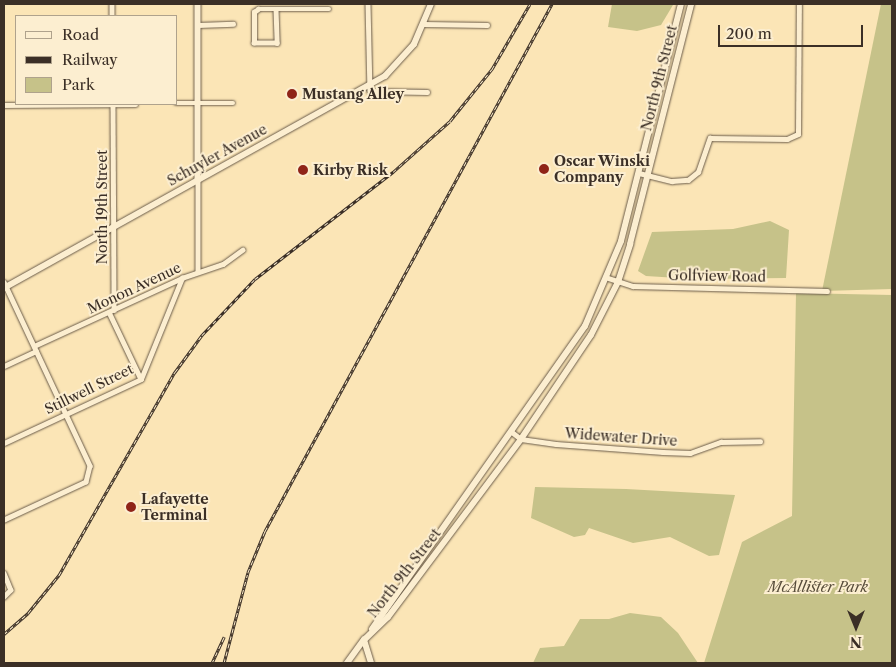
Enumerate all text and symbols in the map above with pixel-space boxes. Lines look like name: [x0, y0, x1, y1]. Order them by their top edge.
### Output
legend: [15, 15, 178, 105]
scale bar: [721, 15, 866, 47]
street label: North 9th Street: [638, 23, 680, 133]
text: 200 m: [726, 24, 772, 43]
text: Road: [62, 25, 99, 44]
text: Railway: [62, 50, 118, 69]
text: Park: [62, 75, 95, 94]
place label: Mustang Alley: [302, 86, 405, 102]
marker: Mustang Alley: [286, 88, 298, 100]
street label: Schuyler Avenue: [164, 120, 270, 190]
street label: North 19th Street: [94, 150, 110, 264]
place label: Oscar Winski Company: [554, 153, 651, 186]
place label: Kirby Risk: [313, 162, 388, 178]
marker: Oscar Winski Company: [538, 163, 550, 175]
marker: Kirby Risk: [297, 164, 309, 176]
street label: Monon Avenue: [84, 259, 184, 317]
street label: Golfview Road: [668, 267, 766, 285]
street label: Stillwell Street: [42, 360, 136, 418]
street label: Widewater Drive: [564, 425, 678, 449]
place label: Lafayette Terminal: [141, 491, 209, 524]
marker: Lafayette Terminal: [125, 501, 137, 513]
street label: North 9th Street: [364, 525, 444, 621]
park label: McAllister Park: [768, 579, 868, 595]
north arrow: [831, 602, 881, 652]
text: N: [850, 633, 862, 651]

